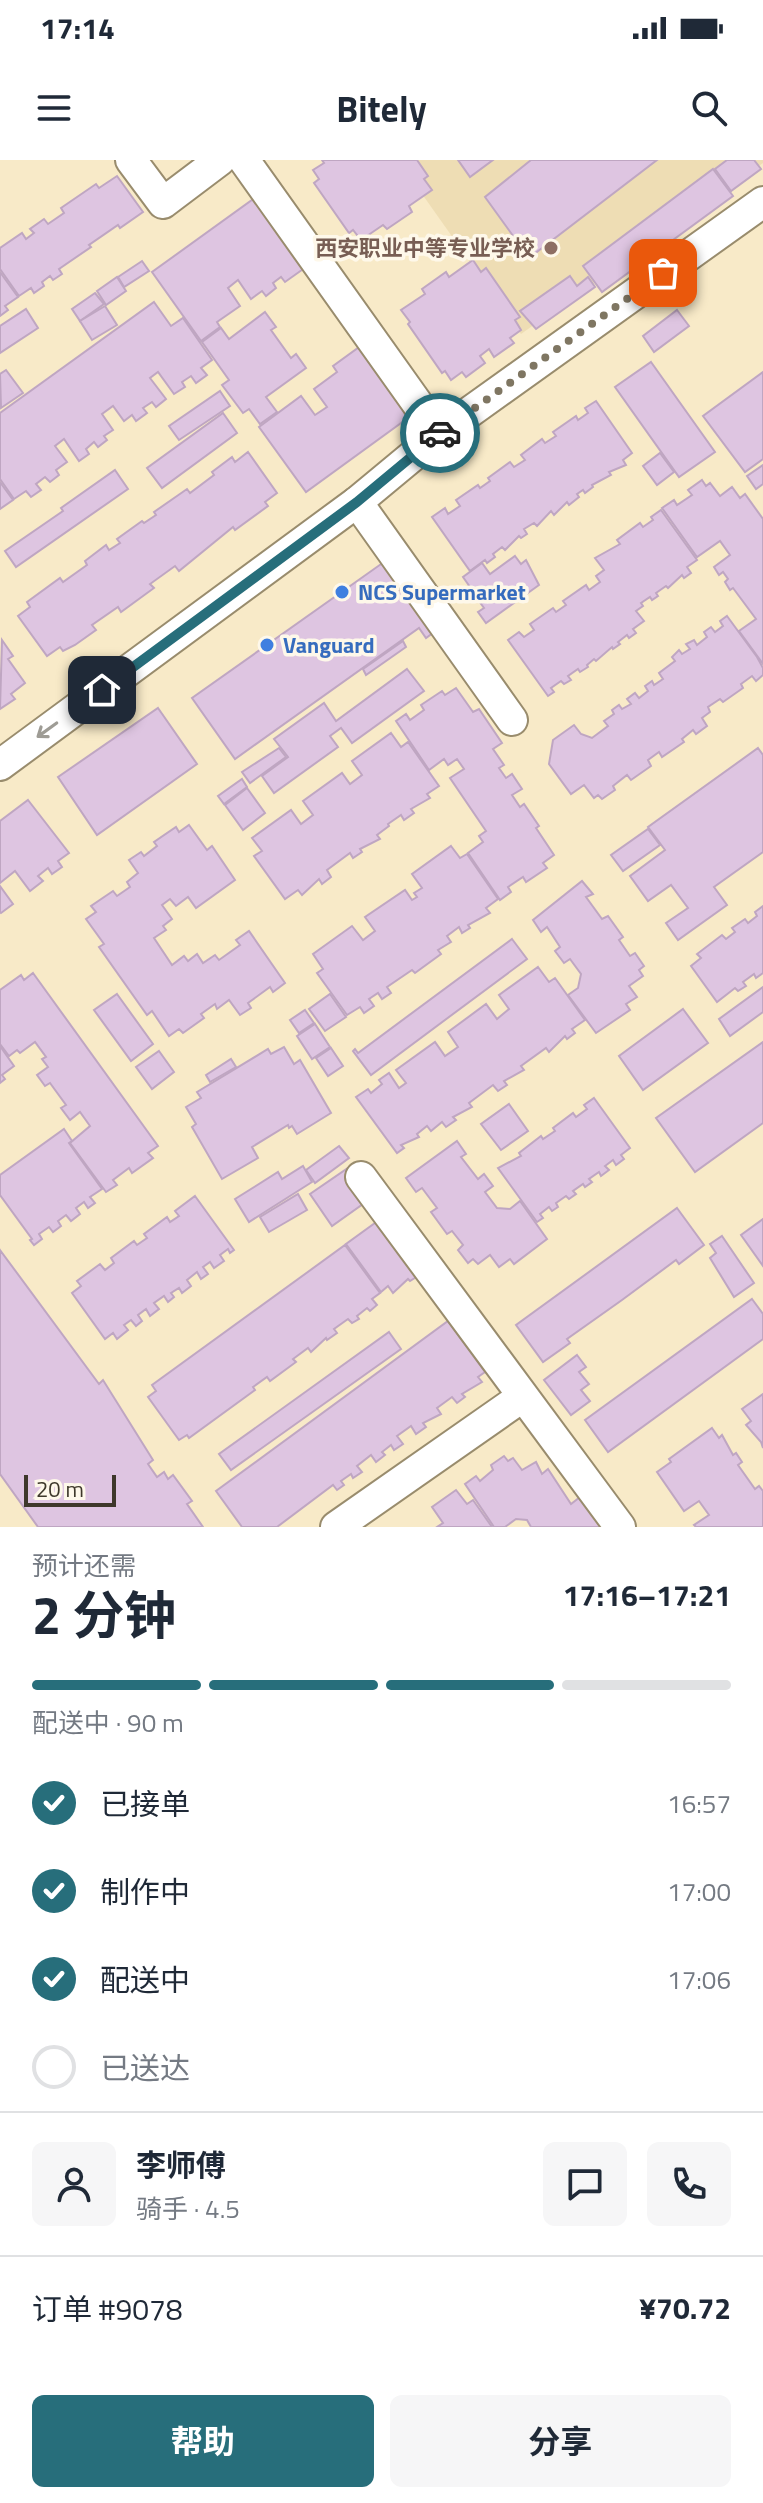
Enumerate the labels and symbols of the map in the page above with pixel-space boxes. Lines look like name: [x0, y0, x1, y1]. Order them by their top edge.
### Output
place label: 西安职业中等专业学校: [315, 231, 535, 265]
marker: 西安职业中等专业学校: [542, 239, 560, 257]
pin: [629, 239, 697, 307]
courier: [400, 393, 480, 473]
place label: NCS Supermarket: [358, 575, 526, 609]
marker: NCS Supermarket: [333, 583, 351, 601]
place label: Vanguard: [283, 628, 375, 662]
marker: Vanguard: [258, 636, 276, 654]
pin: [68, 656, 136, 724]
one-way arrow: [37, 722, 58, 739]
scale bar: [24, 1471, 116, 1507]

